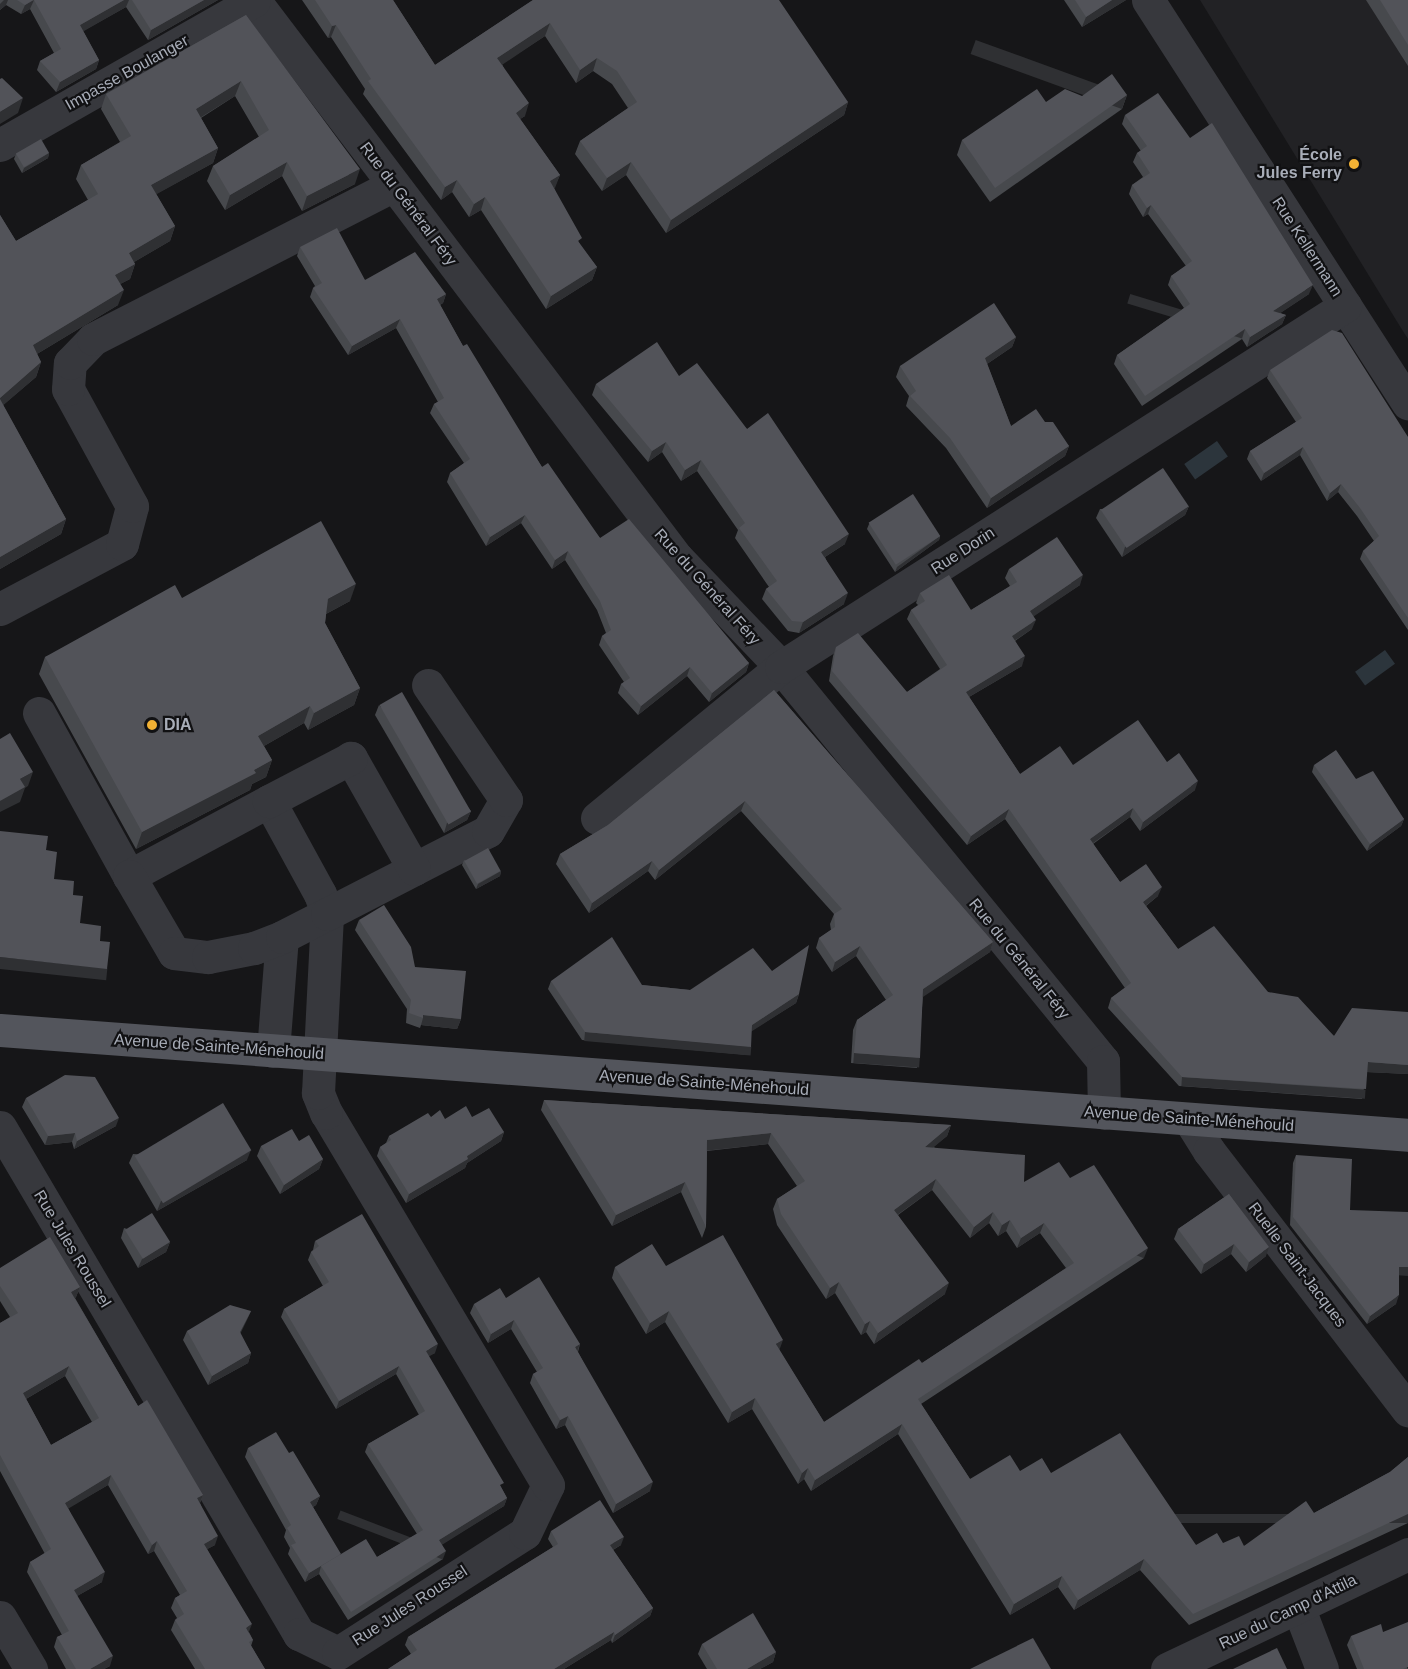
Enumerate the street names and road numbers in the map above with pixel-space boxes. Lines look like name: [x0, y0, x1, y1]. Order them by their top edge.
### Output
street label: Impasse Boulanger: [62, 31, 192, 115]
street label: Rue du Général Féry: [355, 139, 461, 269]
street label: Rue Kellermann: [1268, 194, 1346, 300]
street label: Rue Dorin: [928, 523, 998, 579]
street label: Rue du Général Féry: [650, 525, 764, 649]
street label: Rue du Général Féry: [965, 895, 1073, 1023]
street label: Avenue de Sainte-Ménehould: [113, 1030, 325, 1064]
street label: Avenue de Sainte-Ménehould: [598, 1066, 810, 1100]
street label: Avenue de Sainte-Ménehould: [1083, 1102, 1295, 1136]
street label: Rue Jules Roussel: [29, 1187, 115, 1311]
street label: Ruelle Saint-Jacques: [1244, 1199, 1350, 1331]
street label: Rue Jules Roussel: [349, 1562, 471, 1650]
street label: Rue du Camp d'Attila: [1216, 1570, 1360, 1654]

